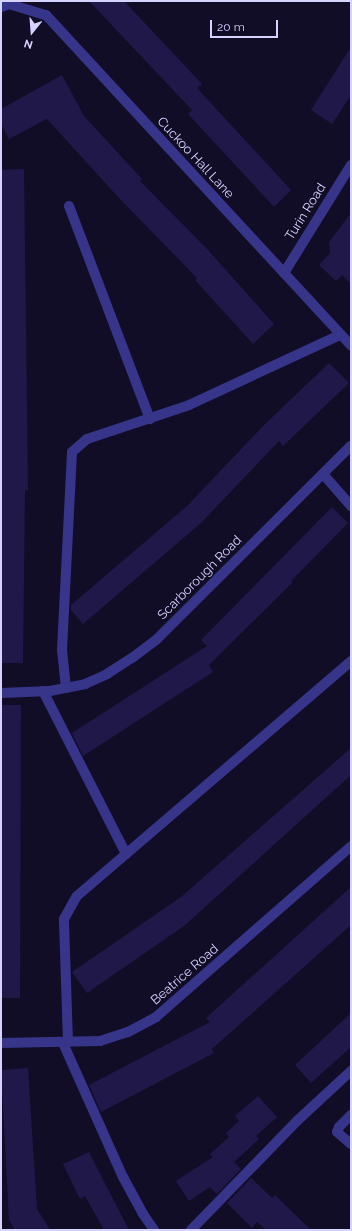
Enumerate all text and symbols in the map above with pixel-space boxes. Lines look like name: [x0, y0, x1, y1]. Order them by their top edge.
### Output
north arrow: [12, 12, 52, 52]
scale bar: [212, 12, 280, 38]
text: 20 m: [217, 20, 245, 34]
text: N: [22, 37, 34, 51]
street label: Cuckoo Hall Lane: [153, 114, 237, 202]
street label: Turin Road: [282, 181, 330, 243]
street label: Scarborough Road: [155, 533, 245, 623]
street label: Beatrice Road: [148, 941, 222, 1009]

